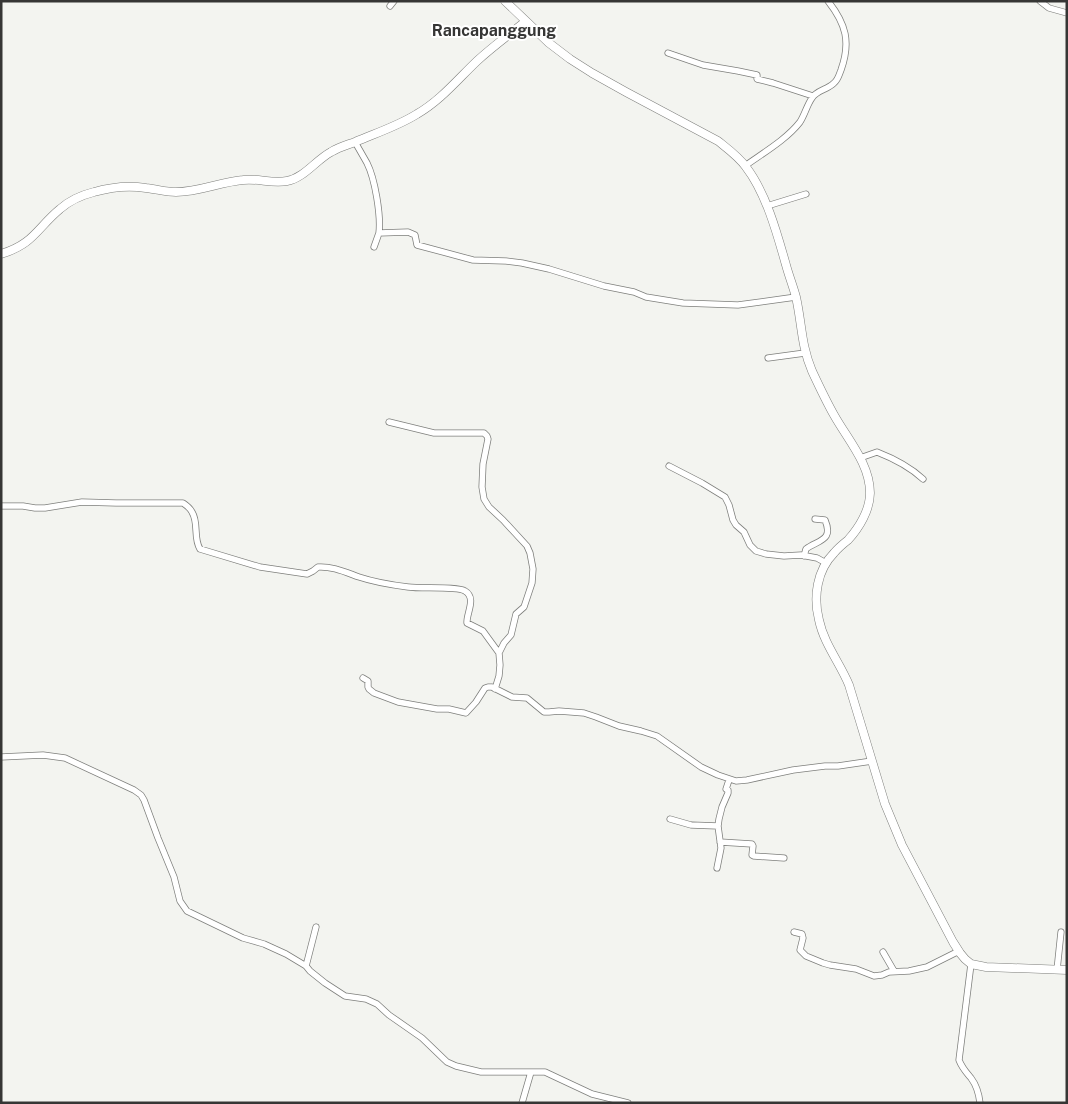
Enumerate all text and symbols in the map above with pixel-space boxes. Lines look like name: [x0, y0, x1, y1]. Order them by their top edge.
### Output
district label: Rancapanggung: [432, 21, 556, 40]

